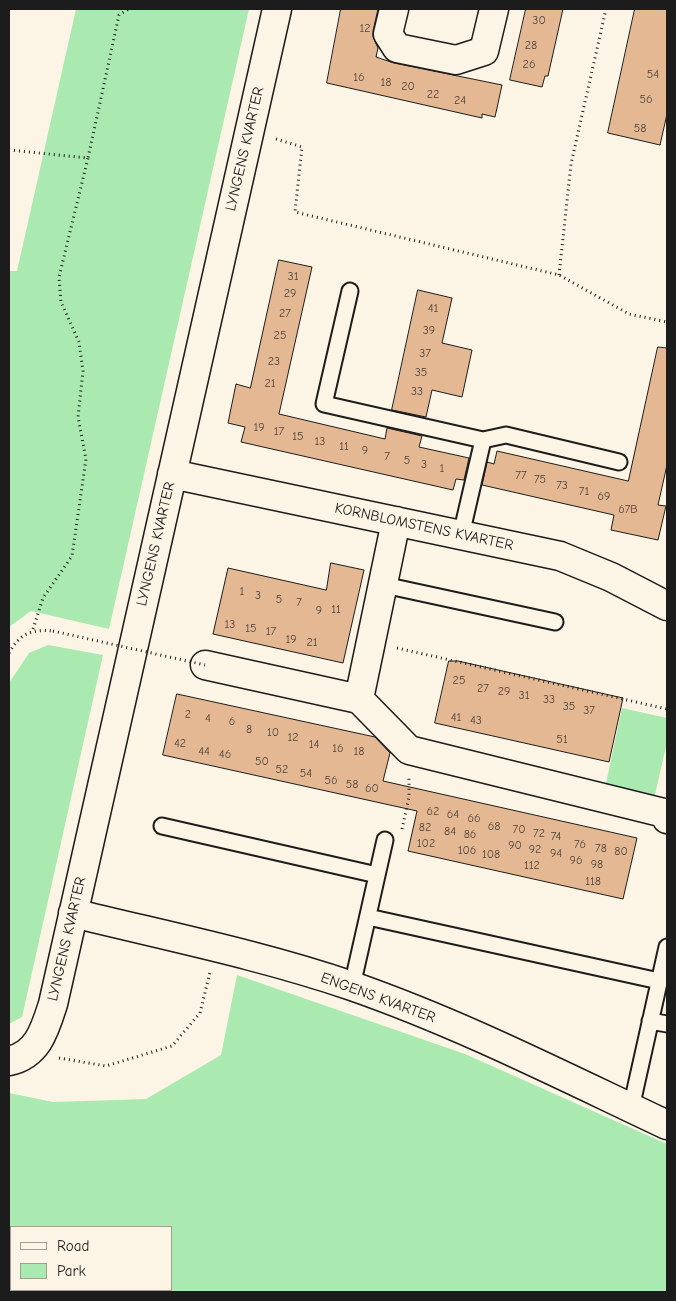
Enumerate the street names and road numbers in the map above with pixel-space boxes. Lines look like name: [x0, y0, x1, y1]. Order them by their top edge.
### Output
street label: LYNGENS KVARTER: [222, 85, 268, 213]
street label: LYNGENS KVARTER: [133, 480, 179, 608]
street label: KORNBLOMSTENS KVARTER: [333, 499, 515, 555]
street label: LYNGENS KVARTER: [44, 875, 90, 1003]
street label: ENGENS KVARTER: [318, 969, 438, 1027]

